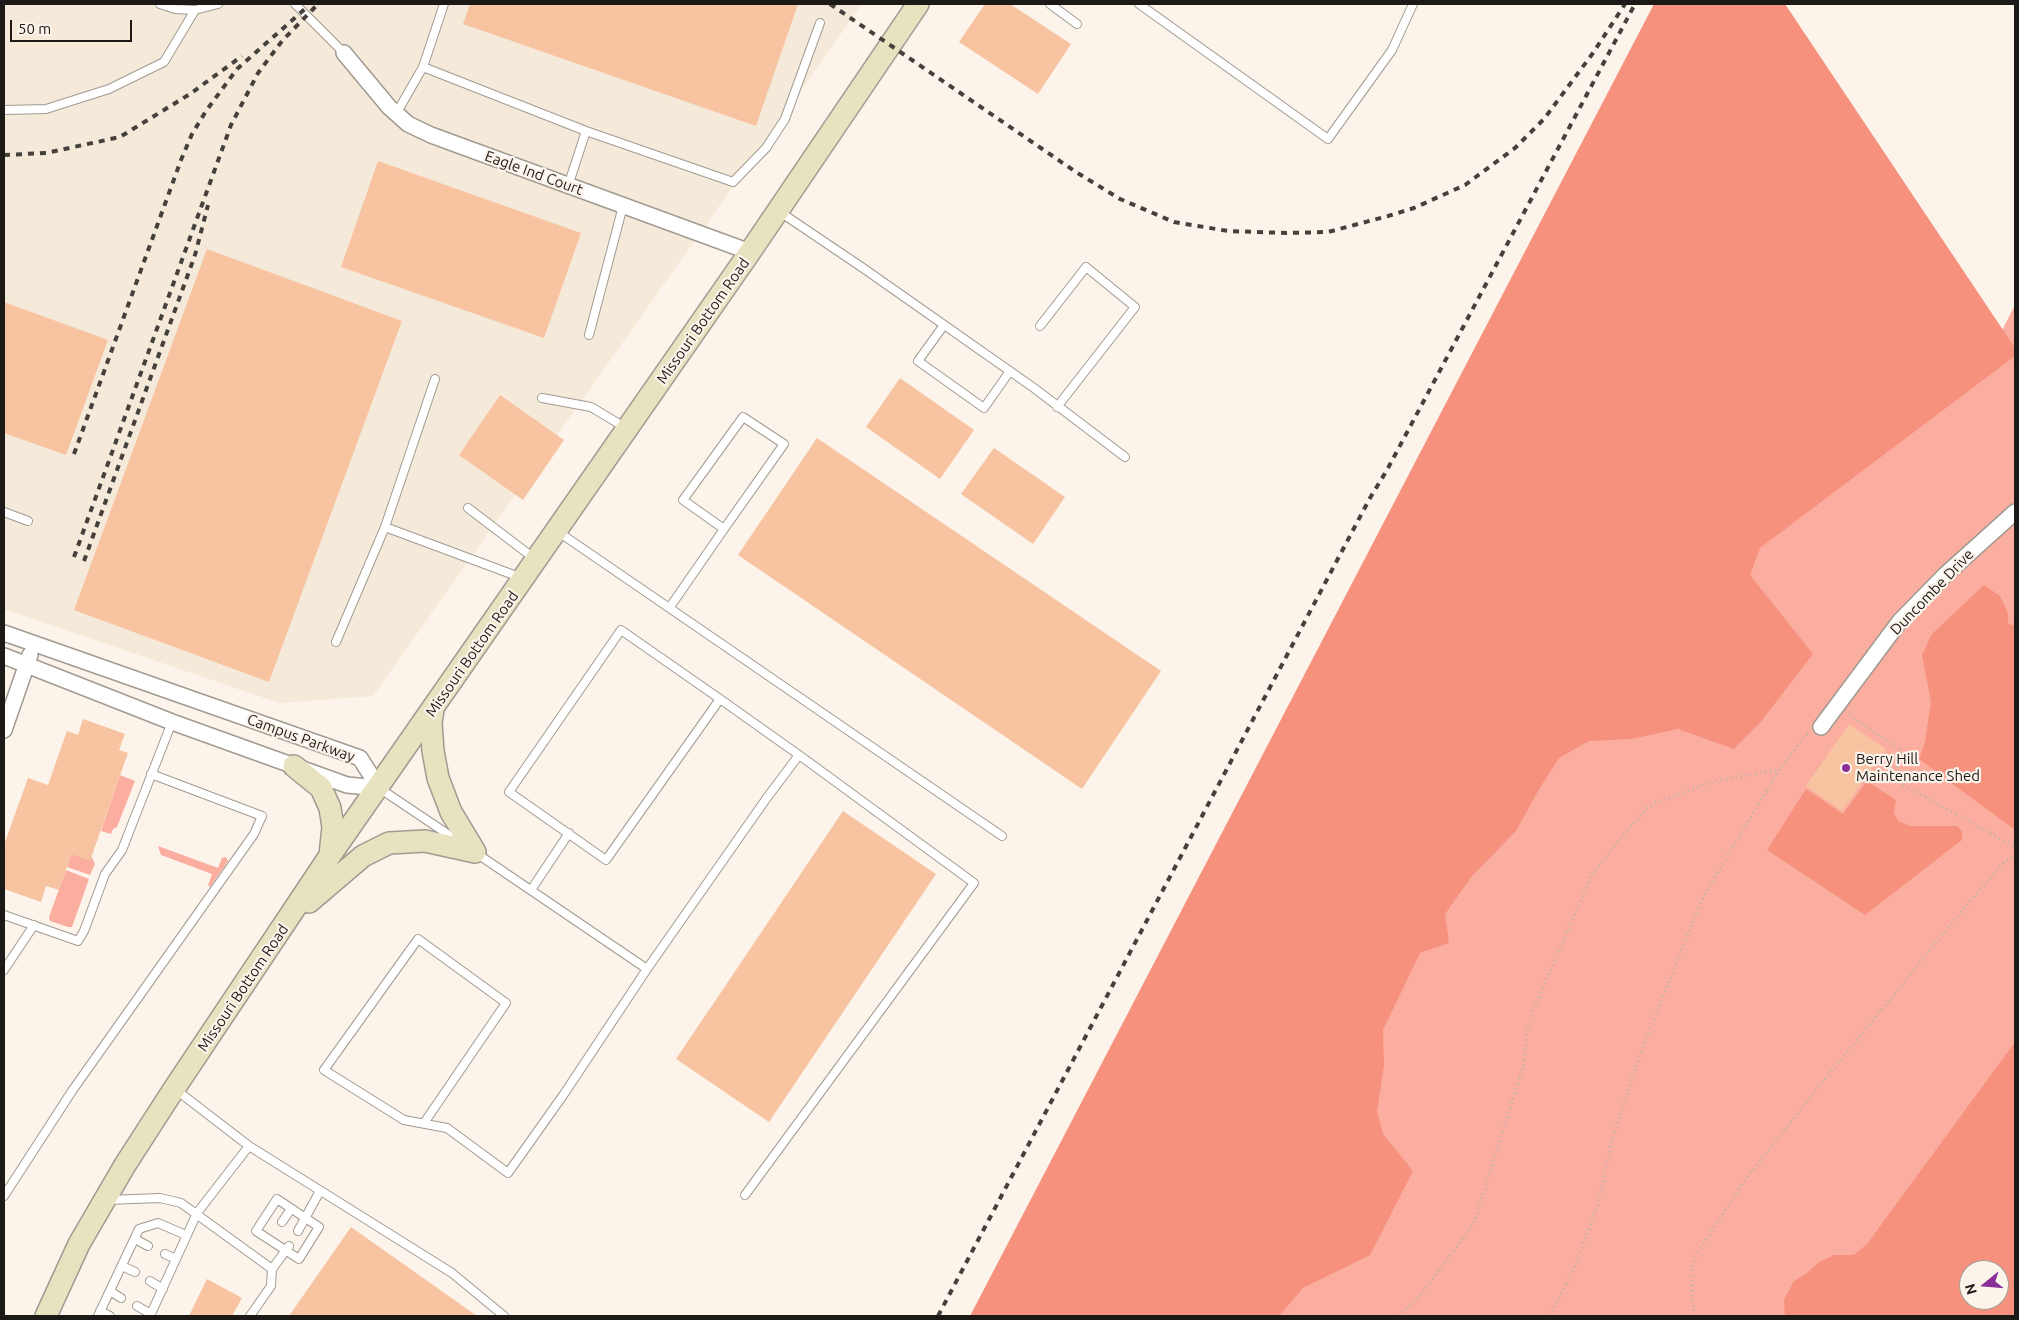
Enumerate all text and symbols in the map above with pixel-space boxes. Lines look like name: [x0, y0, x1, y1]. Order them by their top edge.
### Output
scale bar: [12, 10, 135, 42]
text: 50 m: [18, 20, 51, 37]
street label: Eagle Ind Court: [482, 147, 586, 199]
street label: Missouri Bottom Road: [653, 255, 753, 387]
street label: Duncombe Drive: [1887, 545, 1977, 639]
street label: Missouri Bottom Road: [422, 588, 522, 720]
street label: Campus Parkway: [245, 710, 357, 766]
place label: Berry Hill Maintenance Shed: [1856, 750, 1980, 785]
marker: Berry Hill Maintenance Shed: [1840, 762, 1852, 774]
street label: Missouri Bottom Road: [194, 921, 292, 1055]
north arrow: [1959, 1260, 2009, 1310]
text: N: [1961, 1282, 1980, 1296]

